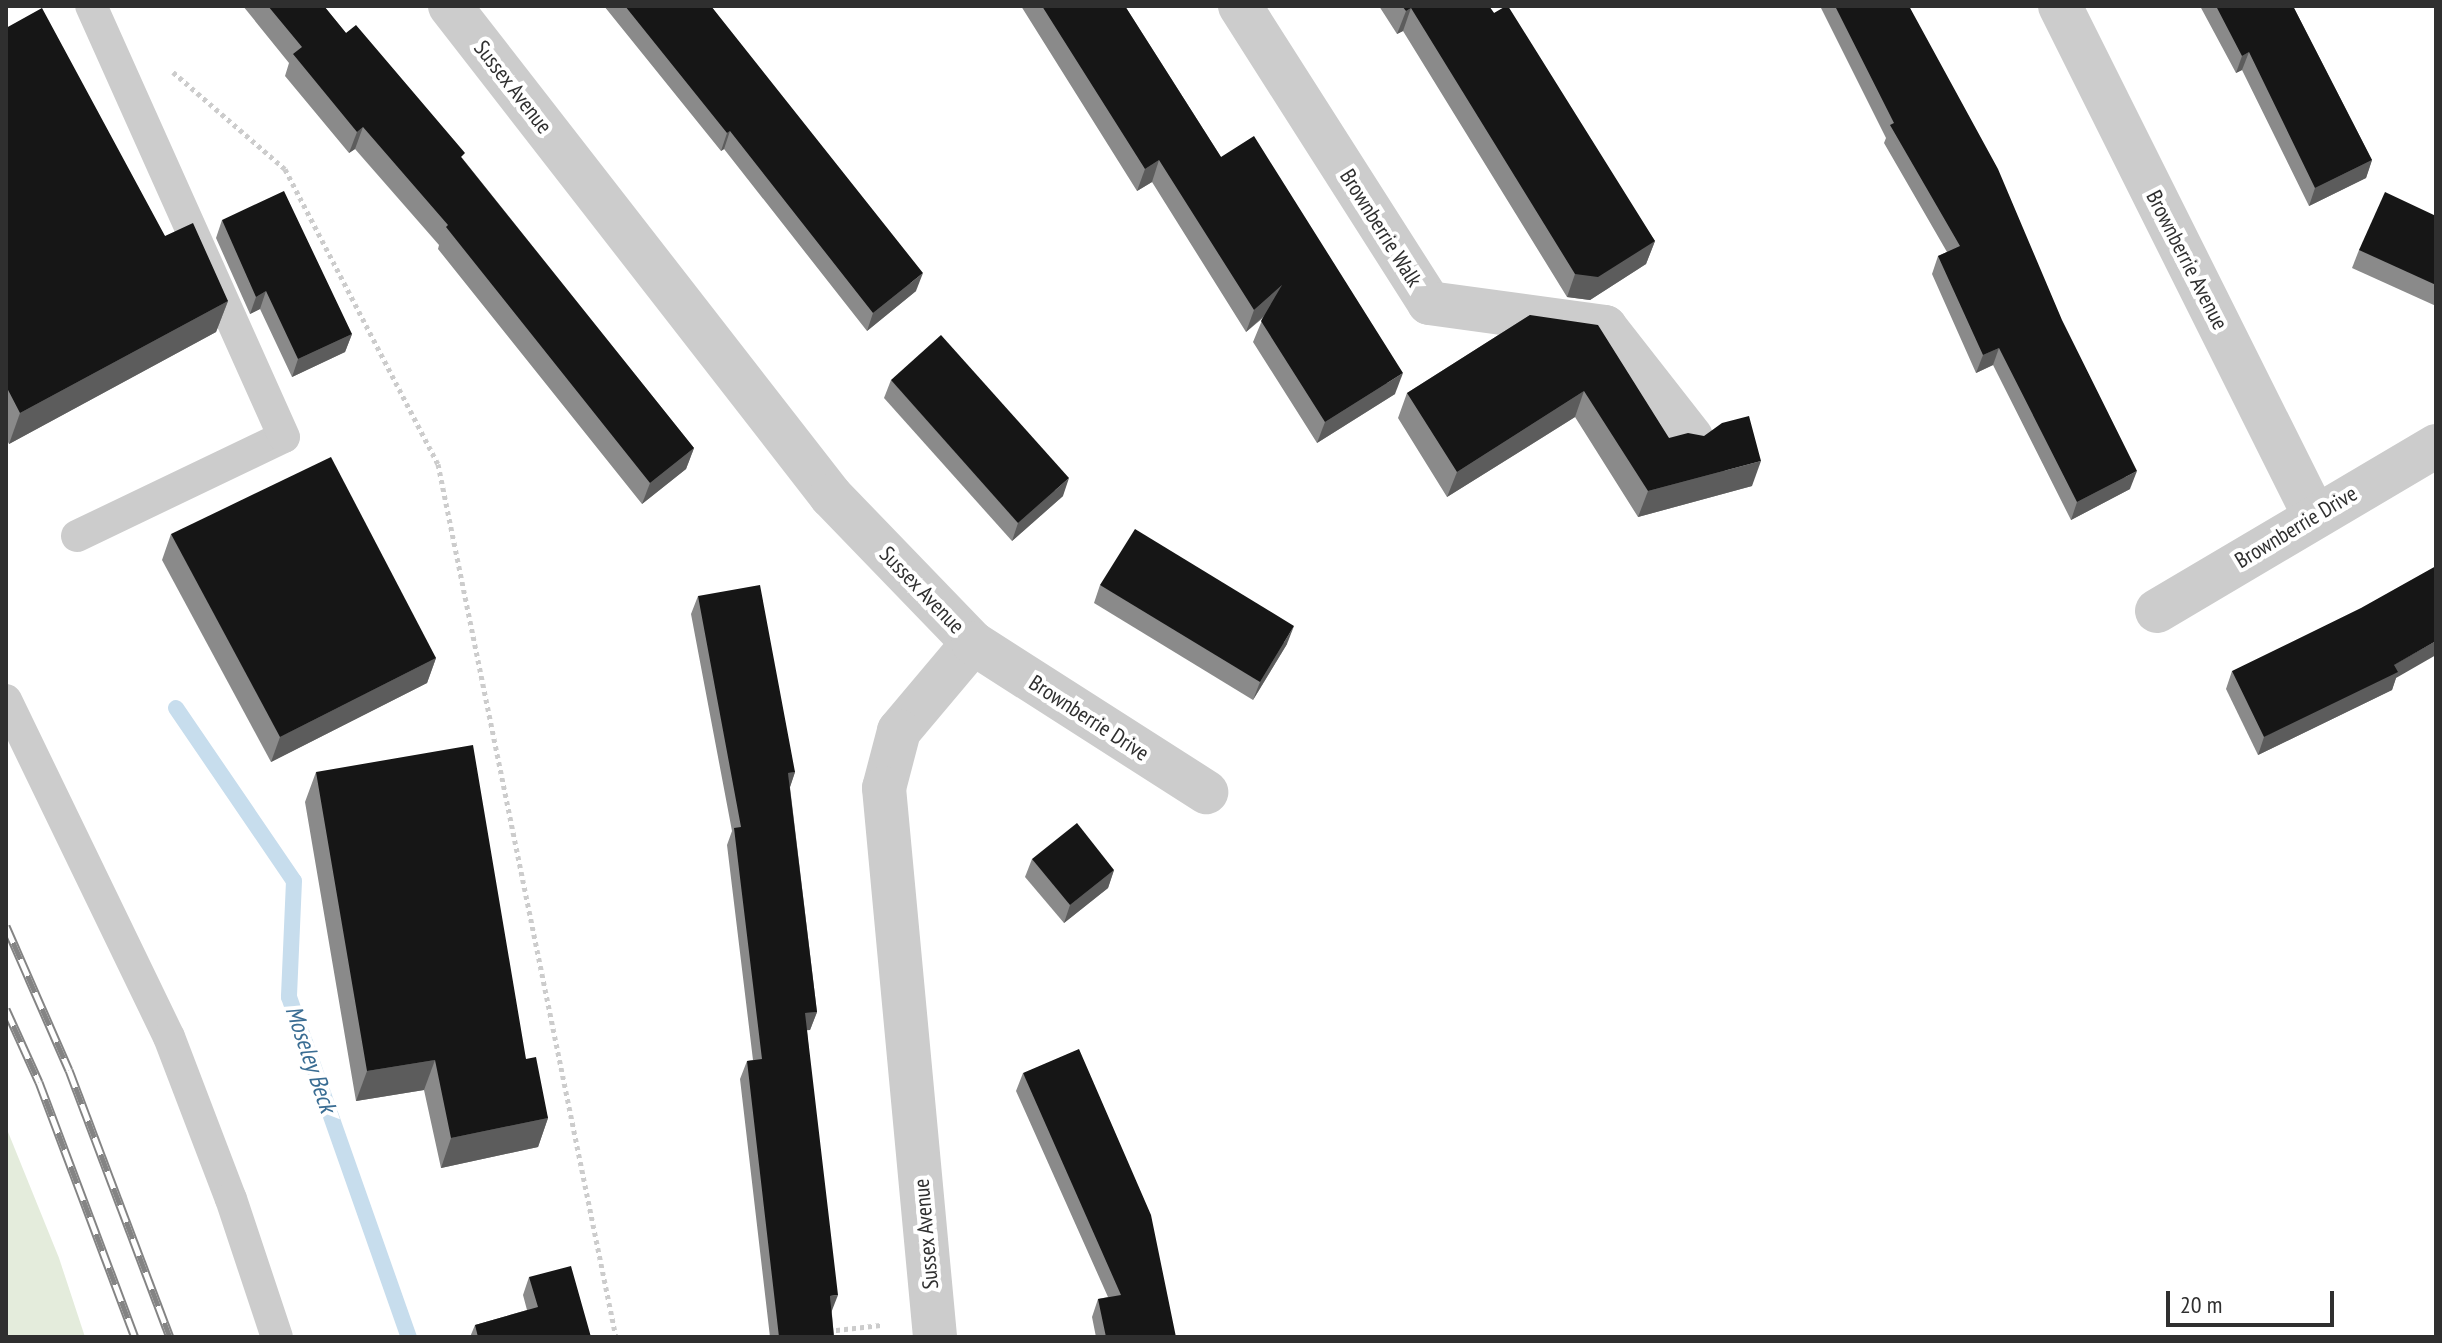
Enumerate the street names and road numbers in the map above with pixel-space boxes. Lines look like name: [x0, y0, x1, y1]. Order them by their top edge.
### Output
street label: Sussex Avenue: [468, 35, 558, 139]
street label: Brownberrie Walk: [1334, 164, 1428, 292]
street label: Brownberrie Avenue: [2140, 186, 2234, 334]
street label: Brownberrie Drive: [2230, 480, 2362, 574]
street label: Sussex Avenue: [874, 541, 970, 639]
street label: Brownberrie Drive: [1024, 669, 1154, 767]
street label: Sussex Avenue: [908, 1177, 944, 1291]

